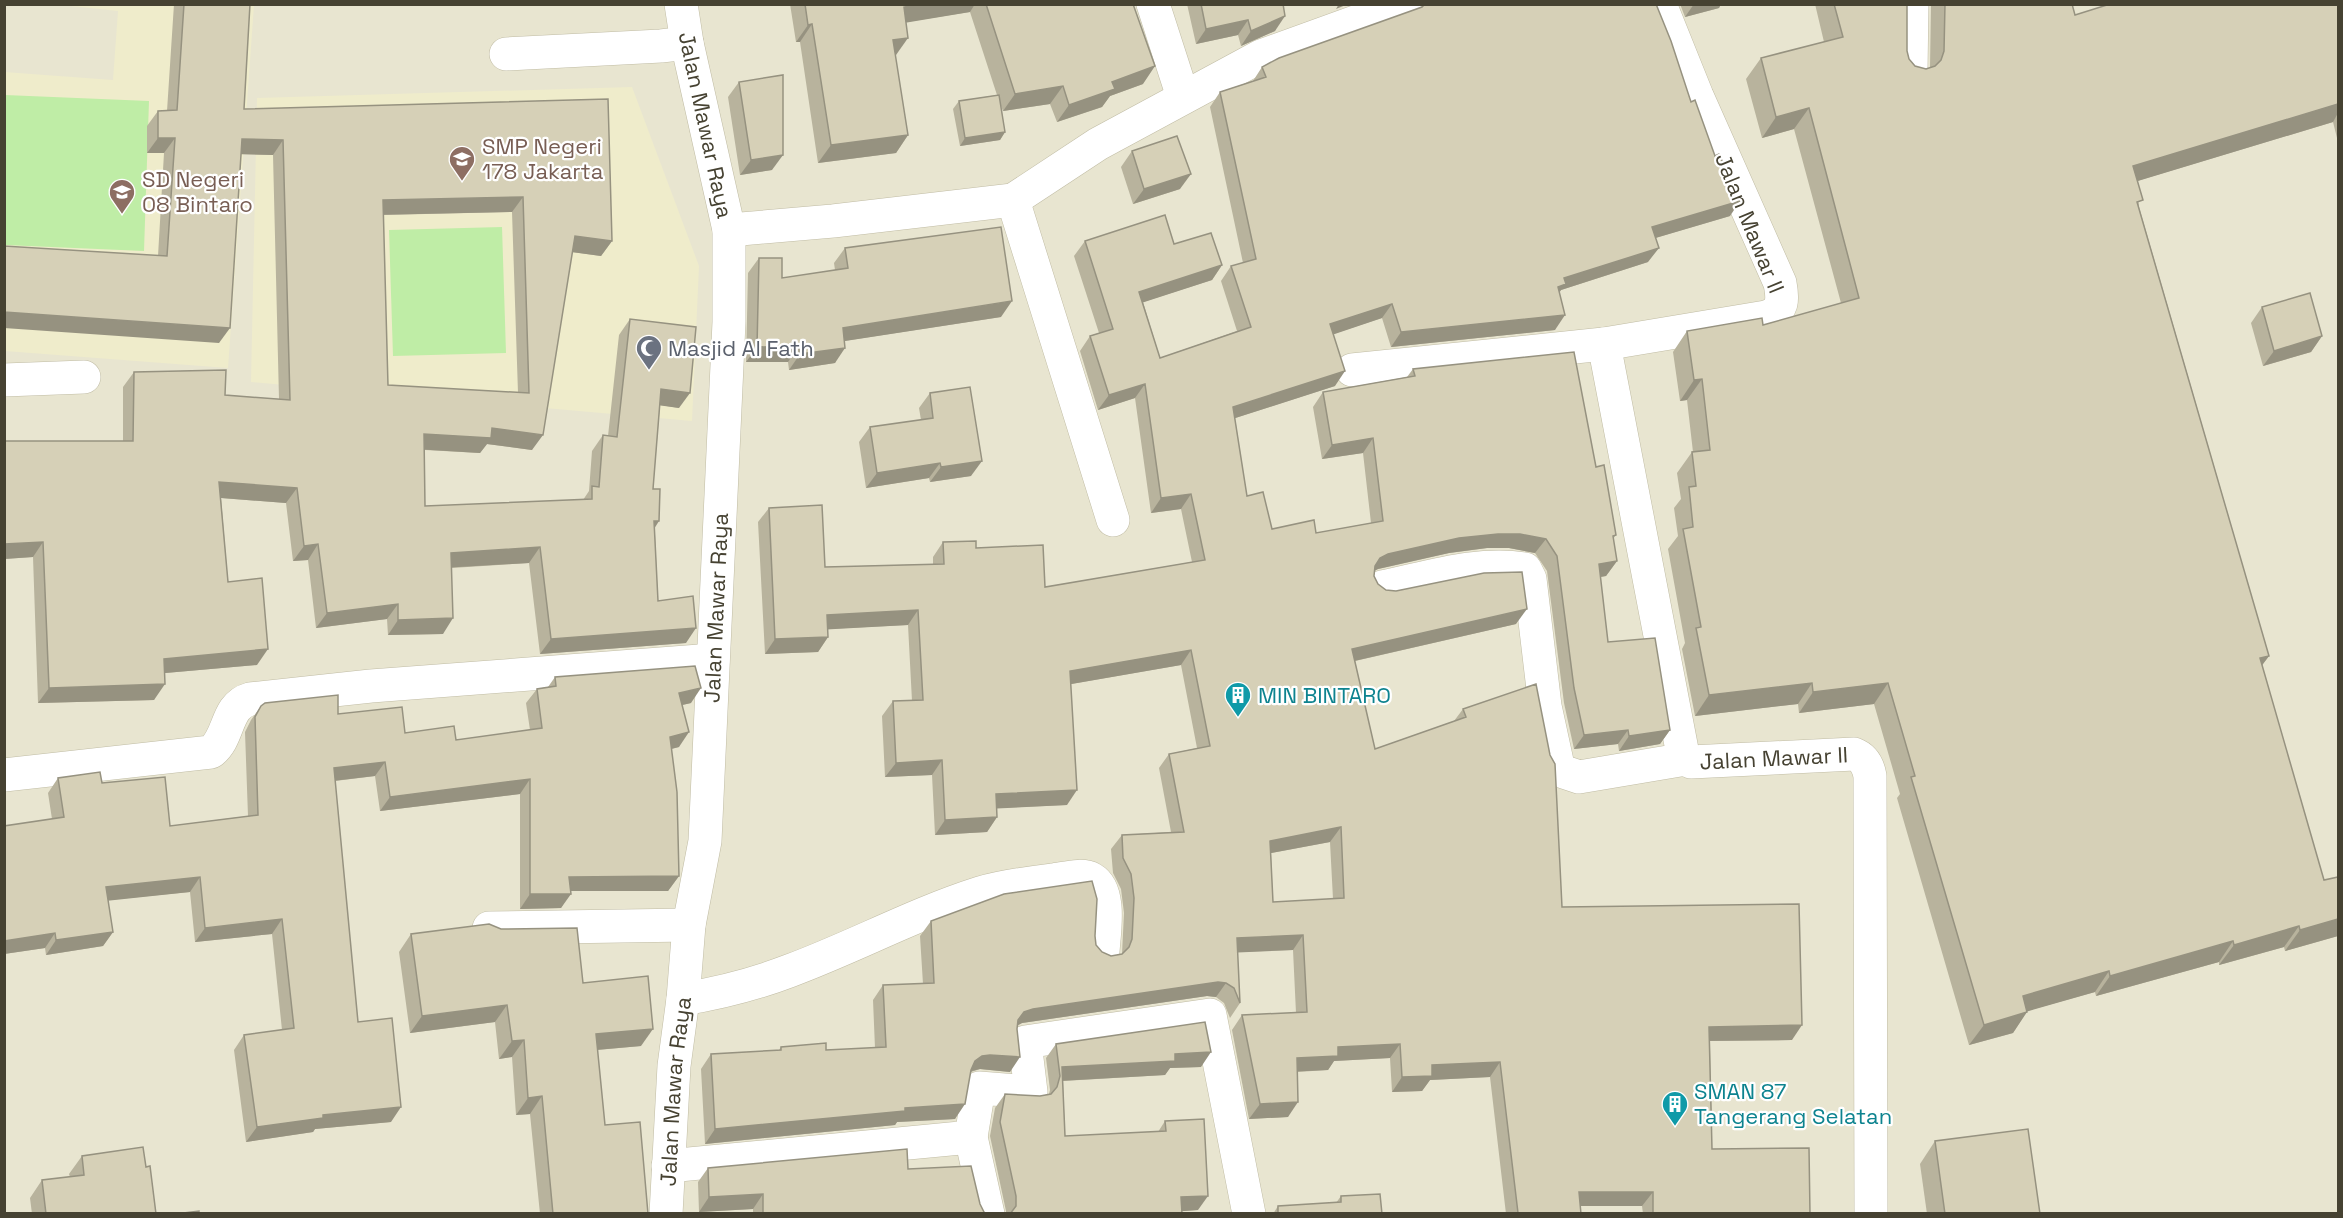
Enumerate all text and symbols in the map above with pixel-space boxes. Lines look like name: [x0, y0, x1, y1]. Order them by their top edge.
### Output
street label: Jalan Mawar Raya: [673, 29, 740, 221]
place label: SMP Negeri 178 Jakarta: [482, 132, 604, 185]
school or university icon: SMP Negeri 178 Jakarta: [447, 144, 477, 182]
street label: Jalan Mawar II: [1709, 149, 1791, 297]
place label: SD Negeri 08 Bintaro: [142, 165, 253, 218]
school or university icon: SD Negeri 08 Bintaro: [107, 177, 137, 215]
mosque icon: Masjid Al Fath: [634, 333, 664, 371]
place label: Masjid Al Fath: [668, 334, 814, 362]
street label: Jalan Mawar Raya: [697, 512, 734, 704]
building icon: MIN BINTARO: [1223, 680, 1253, 718]
place label: MIN BINTARO: [1258, 681, 1391, 709]
street label: Jalan Mawar II: [1699, 740, 1849, 776]
street label: Jalan Mawar Raya: [654, 994, 697, 1187]
place label: SMAN 87 Tangerang Selatan: [1694, 1077, 1892, 1130]
building icon: SMAN 87 Tangerang Selatan: [1660, 1089, 1690, 1127]

